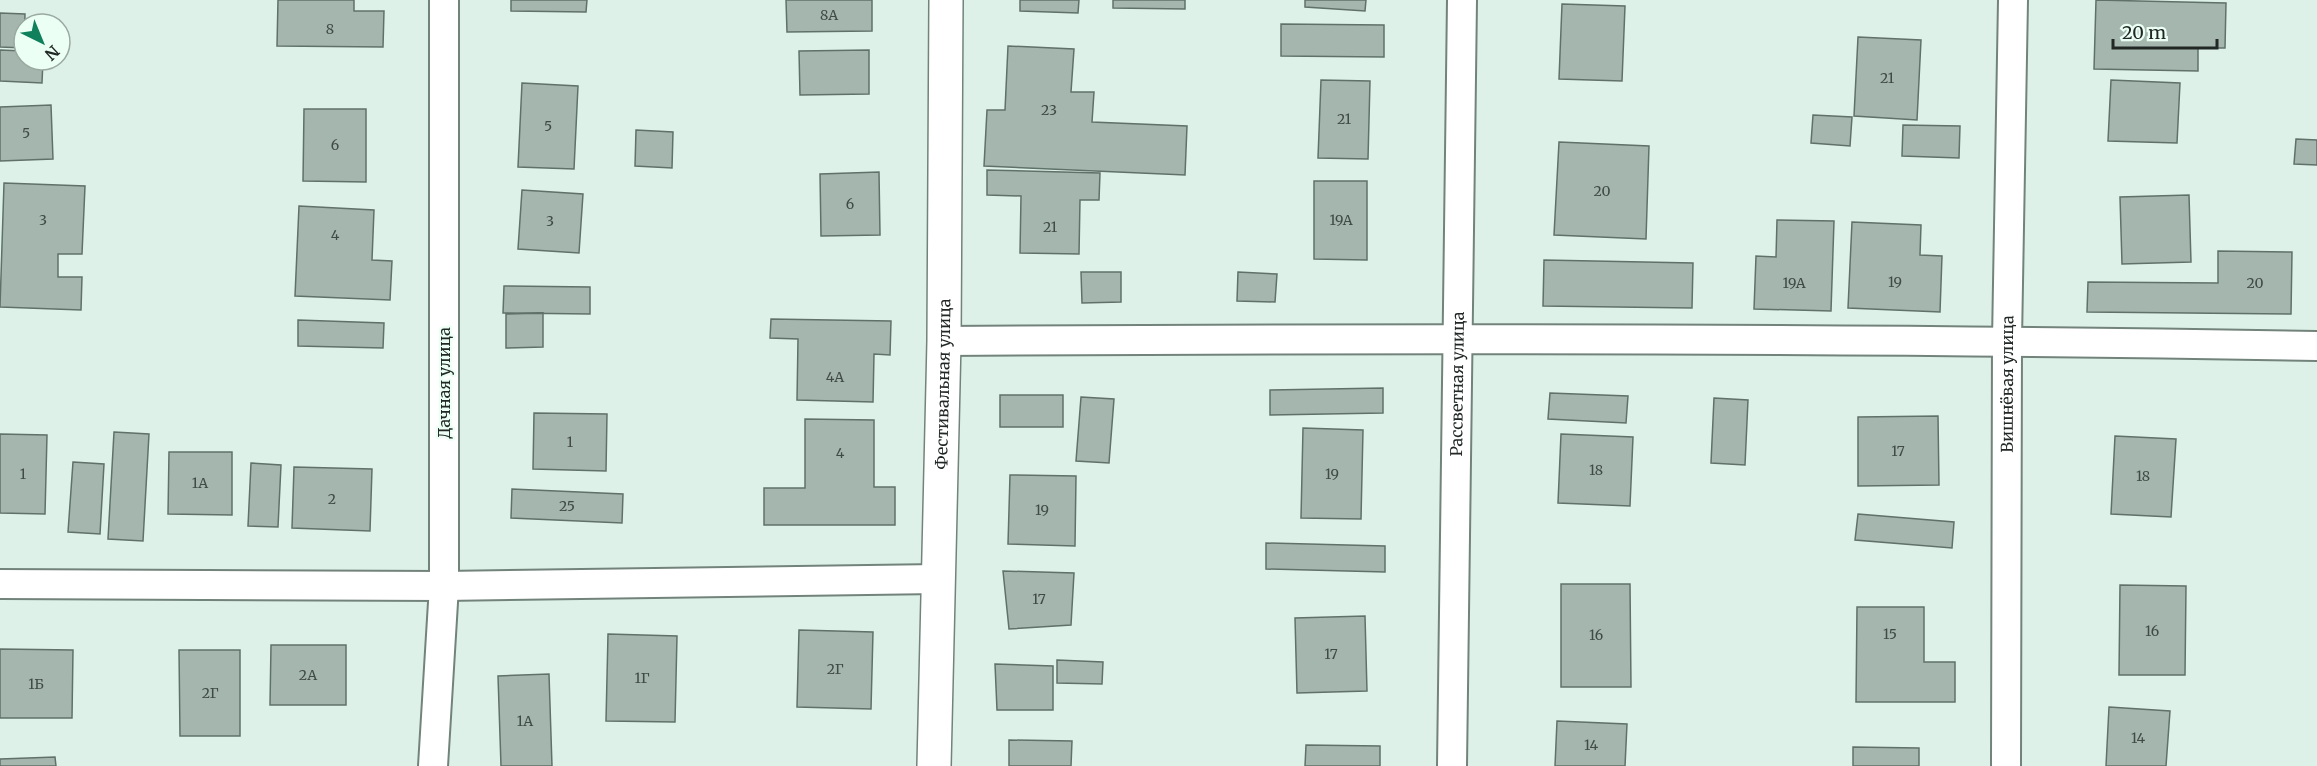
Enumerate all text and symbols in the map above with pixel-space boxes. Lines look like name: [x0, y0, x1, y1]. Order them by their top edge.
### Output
house number: 8А: [820, 6, 838, 24]
north arrow: [12, 12, 72, 72]
scale bar: [2113, 12, 2216, 50]
house number: 8: [326, 20, 334, 38]
text: 20 m: [2122, 21, 2166, 44]
text: N: [41, 41, 64, 65]
house number: 21: [1880, 69, 1894, 87]
house number: 23: [1041, 101, 1057, 119]
house number: 21: [1337, 110, 1351, 128]
house number: 5: [544, 117, 552, 135]
house number: 5: [22, 124, 30, 142]
house number: 6: [331, 136, 339, 154]
house number: 20: [1593, 182, 1611, 200]
house number: 6: [846, 195, 854, 213]
house number: 3: [39, 211, 47, 229]
house number: 19А: [1329, 211, 1353, 229]
house number: 3: [546, 212, 554, 230]
house number: 21: [1043, 218, 1057, 236]
house number: 4: [331, 226, 340, 244]
house number: 19: [1888, 273, 1902, 291]
house number: 19А: [1782, 274, 1806, 292]
house number: 20: [2246, 274, 2264, 292]
street label: Фестивальная улица: [931, 298, 954, 470]
street label: Рассветная улица: [1446, 311, 1468, 457]
street label: Вишнёвая улица: [1997, 315, 2017, 453]
street label: Дачная улица: [434, 327, 454, 439]
house number: 4А: [826, 368, 844, 386]
house number: 1: [567, 433, 573, 451]
house number: 17: [1891, 442, 1905, 460]
house number: 4: [836, 444, 845, 462]
house number: 18: [1589, 461, 1603, 479]
house number: 1: [20, 465, 26, 483]
house number: 19: [1325, 465, 1339, 483]
house number: 18: [2136, 467, 2150, 485]
house number: 1А: [192, 474, 208, 492]
house number: 2: [328, 490, 336, 508]
house number: 25: [559, 497, 575, 515]
house number: 19: [1035, 501, 1049, 519]
house number: 17: [1032, 590, 1046, 608]
house number: 16: [2145, 622, 2159, 640]
house number: 15: [1883, 625, 1897, 643]
house number: 16: [1589, 626, 1603, 644]
house number: 17: [1324, 645, 1338, 663]
house number: 2Г: [827, 660, 844, 678]
house number: 2А: [299, 666, 317, 684]
house number: 1Г: [635, 669, 650, 687]
house number: 1Б: [28, 675, 44, 693]
house number: 2Г: [202, 684, 219, 702]
house number: 1А: [517, 712, 533, 730]
house number: 14: [2131, 729, 2145, 747]
house number: 14: [1584, 736, 1598, 754]

